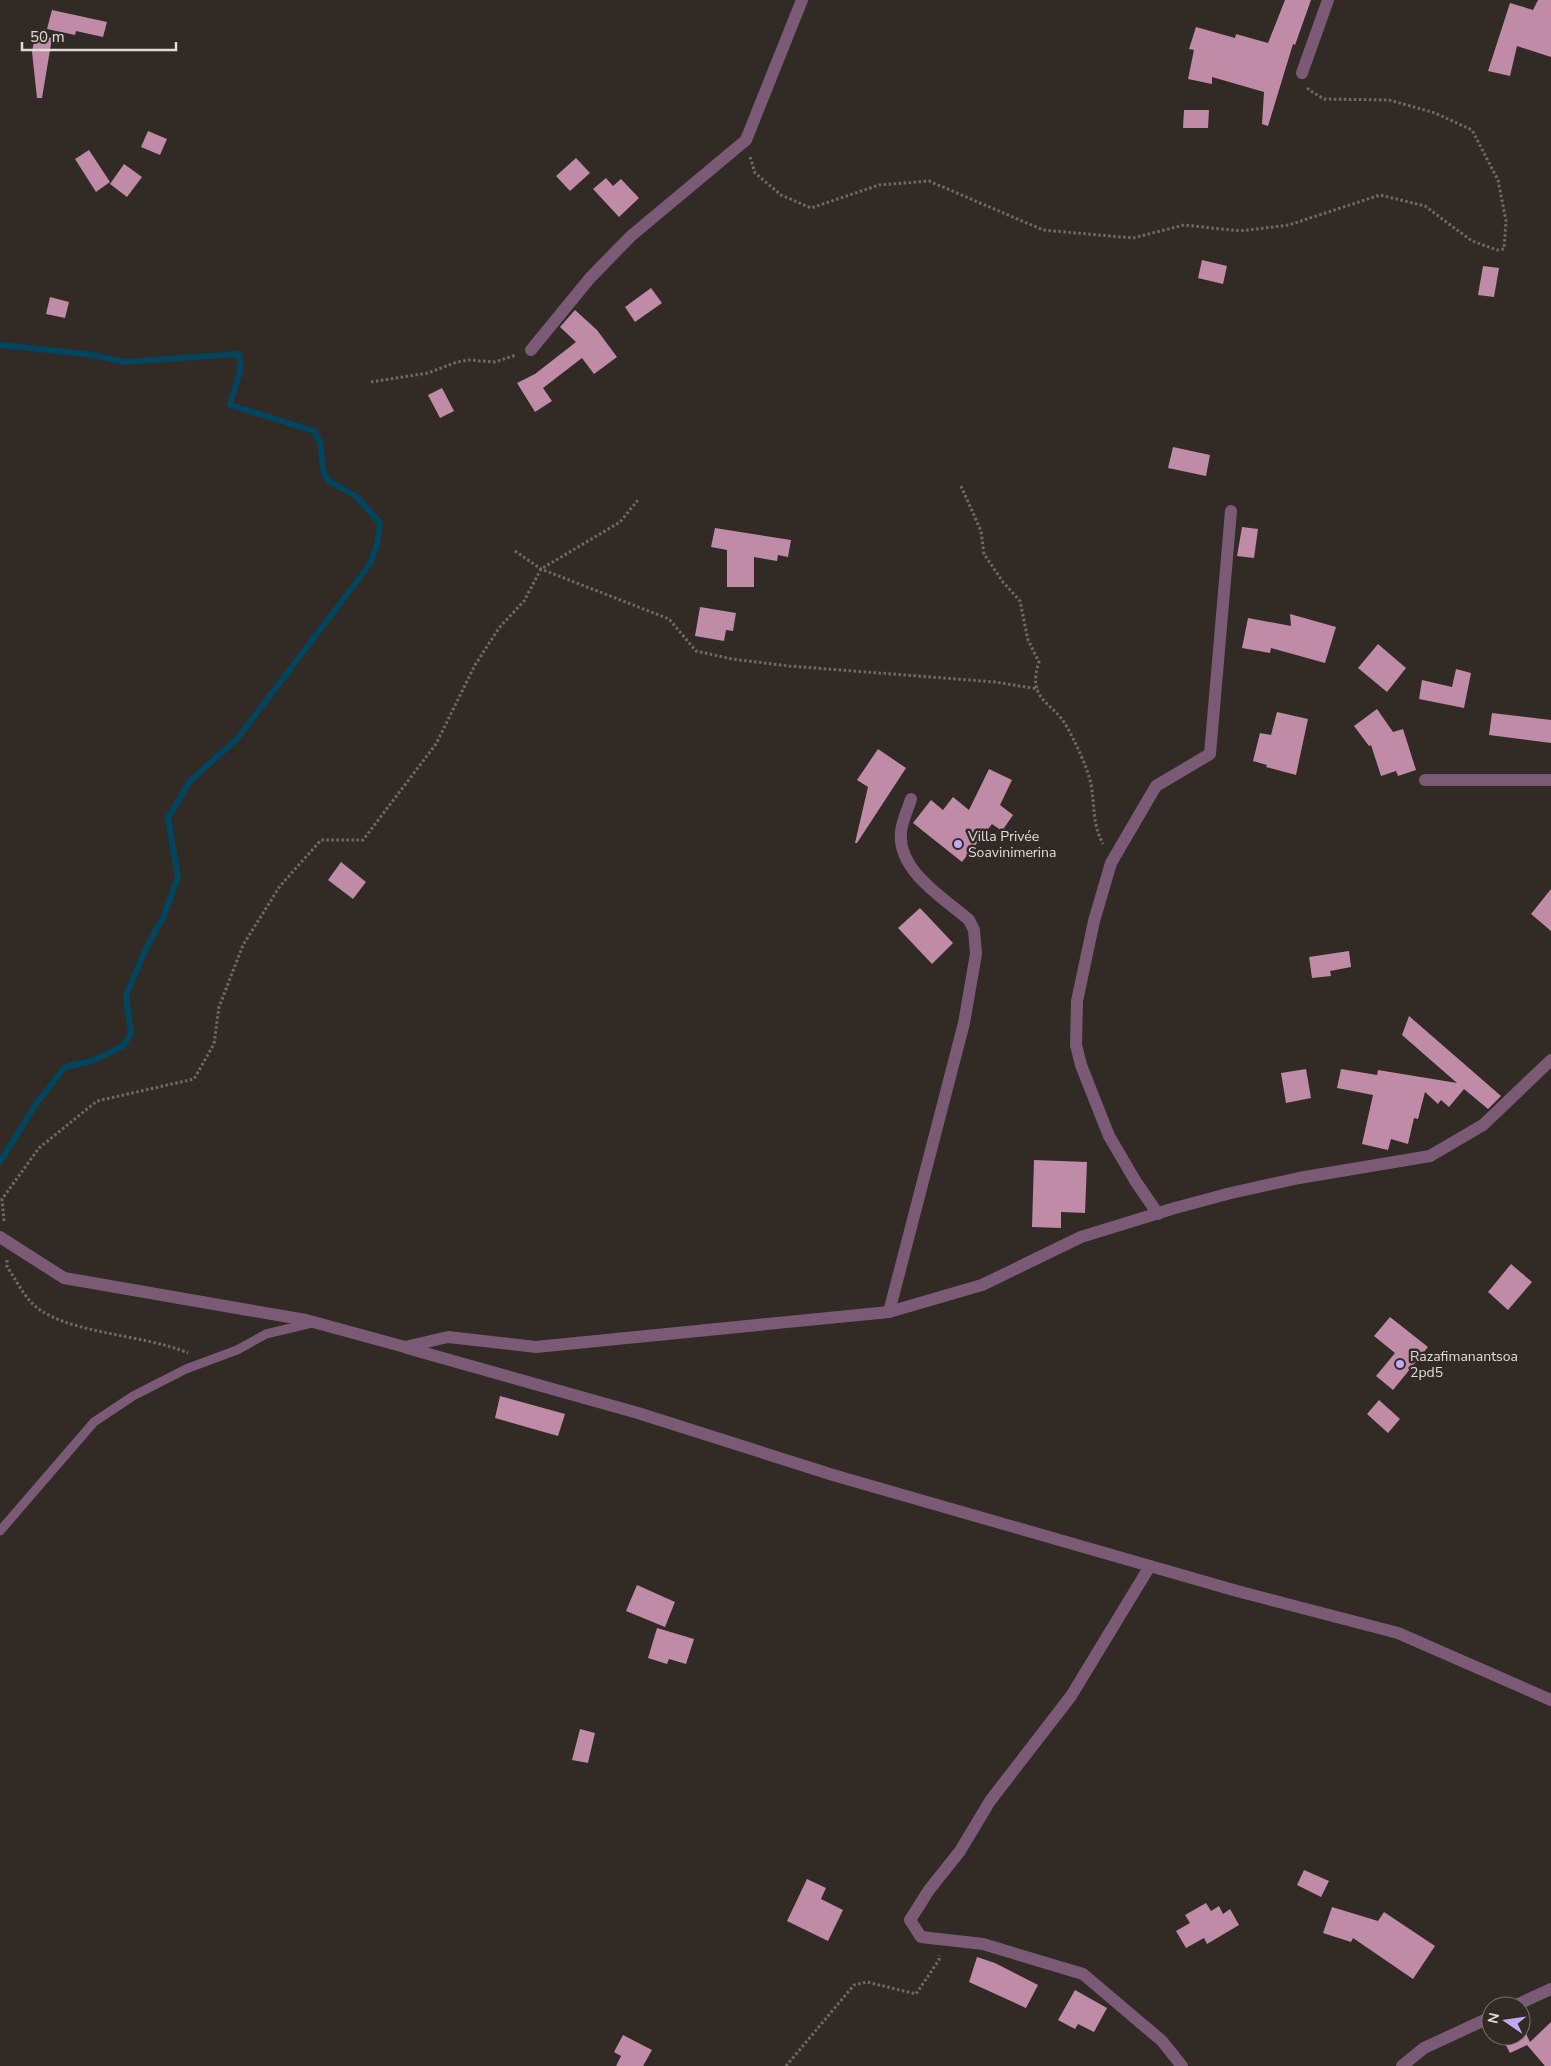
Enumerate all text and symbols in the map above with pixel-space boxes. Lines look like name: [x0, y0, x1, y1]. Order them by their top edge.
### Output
scale bar: [22, 20, 176, 52]
text: 50 m: [30, 27, 65, 47]
place label: Villa Privée Soavinimerina: [967, 827, 1056, 862]
marker: Villa Privée Soavinimerina: [952, 838, 964, 850]
place label: Razafimanantsoa 2pd5: [1410, 1347, 1518, 1382]
marker: Razafimanantsoa 2pd5: [1394, 1358, 1406, 1370]
north arrow: [1481, 1996, 1531, 2046]
text: N: [1483, 2011, 1504, 2025]

